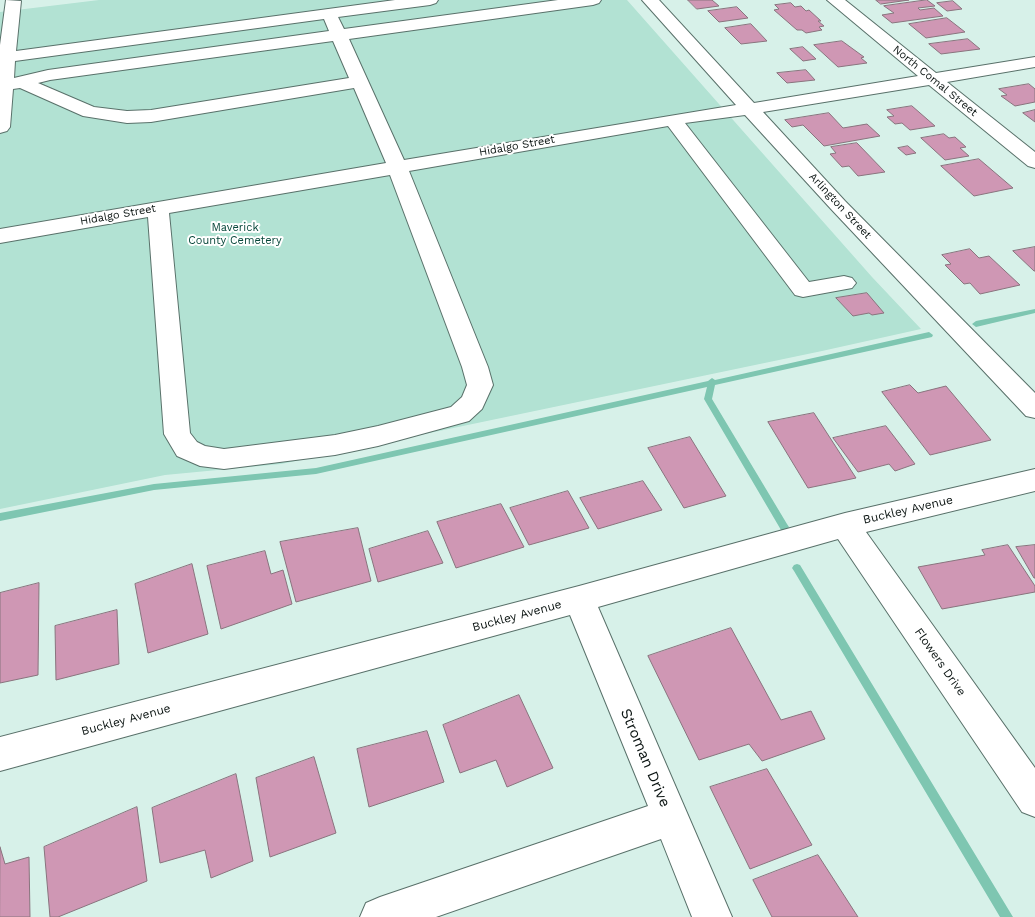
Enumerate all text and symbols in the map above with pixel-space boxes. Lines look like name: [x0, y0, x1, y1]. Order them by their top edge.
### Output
street label: North Comal Street: [890, 43, 980, 119]
street label: Hidalgo Street: [478, 133, 556, 159]
street label: Arlington Street: [806, 170, 874, 242]
street label: Hidalgo Street: [79, 202, 157, 228]
park label: Maverick County Cemetery: [188, 221, 282, 247]
street label: Buckley Avenue: [862, 493, 954, 527]
street label: Buckley Avenue: [471, 597, 563, 635]
street label: Flowers Drive: [911, 625, 969, 699]
street label: Buckley Avenue: [80, 701, 172, 739]
street label: Stroman Drive: [616, 706, 674, 810]

